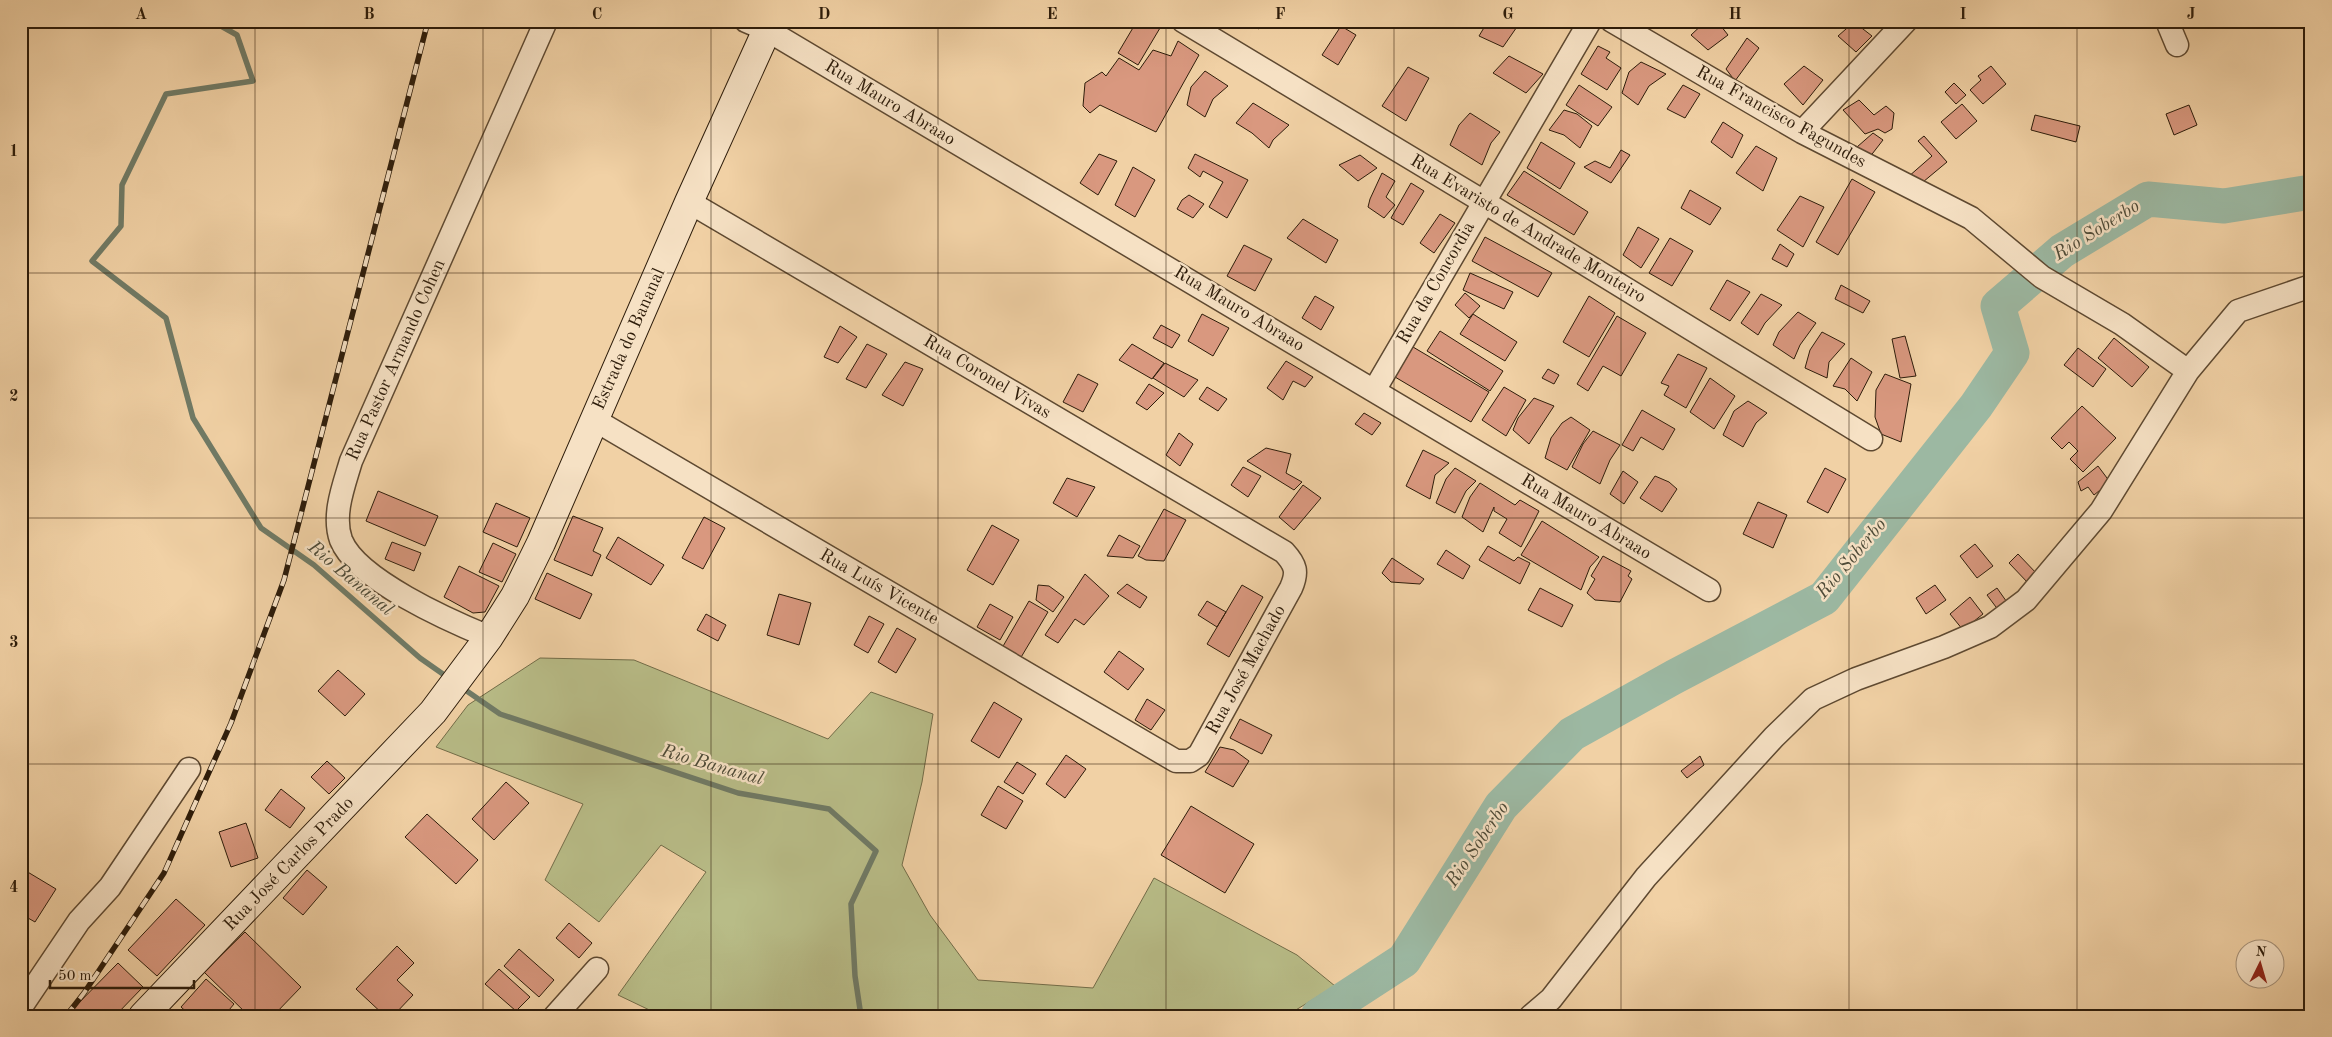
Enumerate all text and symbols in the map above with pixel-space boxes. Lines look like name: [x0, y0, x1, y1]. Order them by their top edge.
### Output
text: A: [135, 7, 147, 23]
text: B: [363, 7, 375, 23]
text: C: [592, 7, 602, 23]
text: D: [818, 7, 830, 23]
text: E: [1046, 7, 1058, 23]
text: F: [1275, 7, 1286, 23]
text: G: [1502, 7, 1514, 23]
text: H: [1728, 7, 1742, 23]
text: I: [1959, 7, 1967, 23]
text: J: [2187, 7, 2196, 23]
street label: Rua Mauro Abraao: [822, 57, 958, 149]
street label: Rua Francisco Fagundes: [1693, 63, 1869, 171]
text: 1: [9, 144, 19, 160]
street label: Rua Evaristo de Andrade Monteiro: [1407, 151, 1649, 307]
water label: Rio Soberbo: [2050, 197, 2144, 265]
street label: Rua da Concordia: [1394, 219, 1478, 347]
street label: Rua Pastor Armando Cohen: [343, 256, 449, 463]
street label: Rua Mauro Abraao: [1171, 263, 1307, 355]
street label: Estrada do Bananal: [590, 265, 668, 413]
street label: Rua Coronel Vivas: [920, 332, 1054, 422]
text: 2: [9, 389, 19, 405]
street label: Rua Mauro Abraao: [1518, 471, 1654, 563]
water label: Rio Soberbo: [1813, 515, 1891, 603]
water label: Rio Bananal: [303, 537, 397, 620]
street label: Rua Luís Vicente: [816, 546, 942, 628]
street label: Rua José Machado: [1203, 602, 1289, 738]
text: 3: [9, 635, 19, 651]
water label: Rio Bananal: [658, 742, 766, 790]
street label: Rua José Carlos Prado: [221, 794, 357, 934]
water label: Rio Soberbo: [1442, 799, 1513, 892]
text: 4: [9, 880, 19, 896]
north arrow: [2234, 940, 2284, 990]
text: N: [2255, 945, 2267, 960]
scale bar: [50, 957, 194, 989]
text: 50 m: [58, 969, 92, 984]

